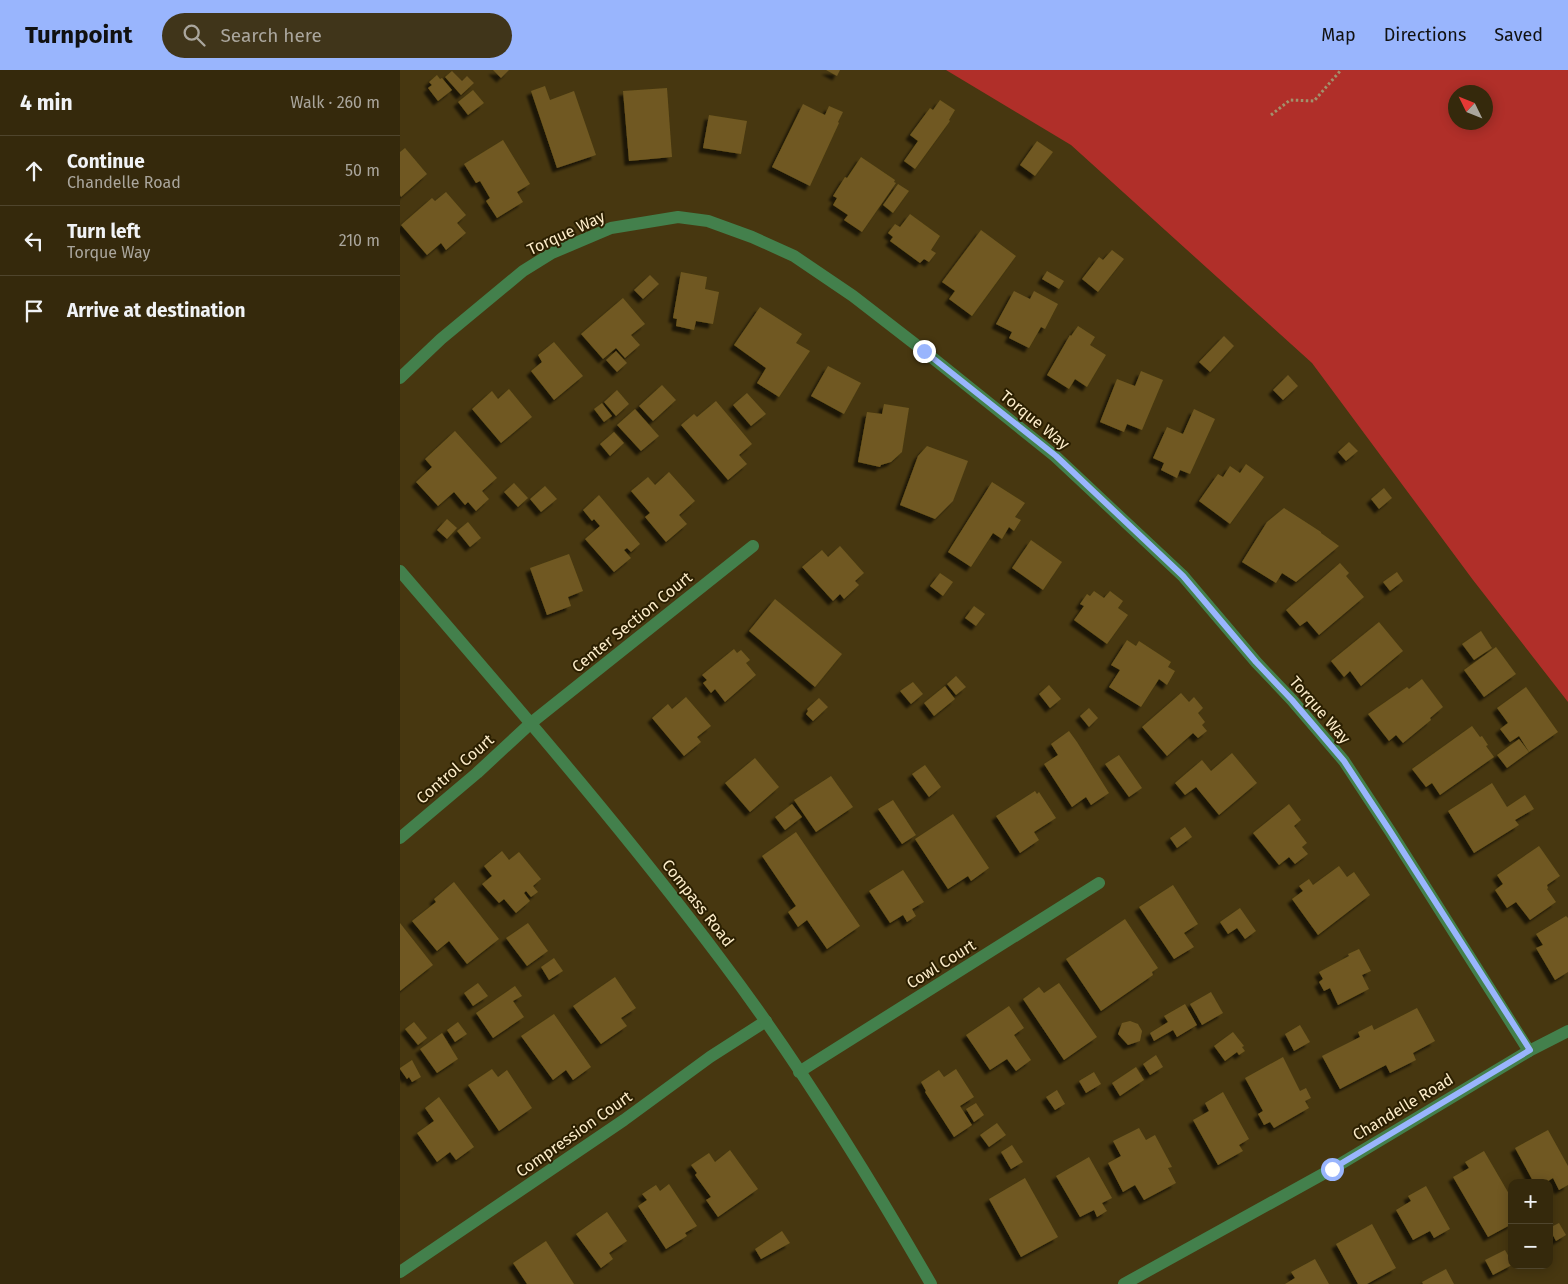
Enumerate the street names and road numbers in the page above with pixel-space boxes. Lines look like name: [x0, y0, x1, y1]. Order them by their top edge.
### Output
street label: Torque Way: [524, 207, 608, 259]
street label: Torque Way: [997, 386, 1073, 454]
street label: Center Section Court: [568, 568, 696, 676]
street label: Torque Way: [1285, 672, 1355, 748]
street label: Control Court: [412, 730, 498, 808]
street label: Compass Road: [658, 856, 738, 950]
street label: Cowl Court: [903, 935, 979, 993]
street label: Chandelle Road: [1349, 1070, 1457, 1144]
street label: Compression Court: [512, 1087, 636, 1181]

